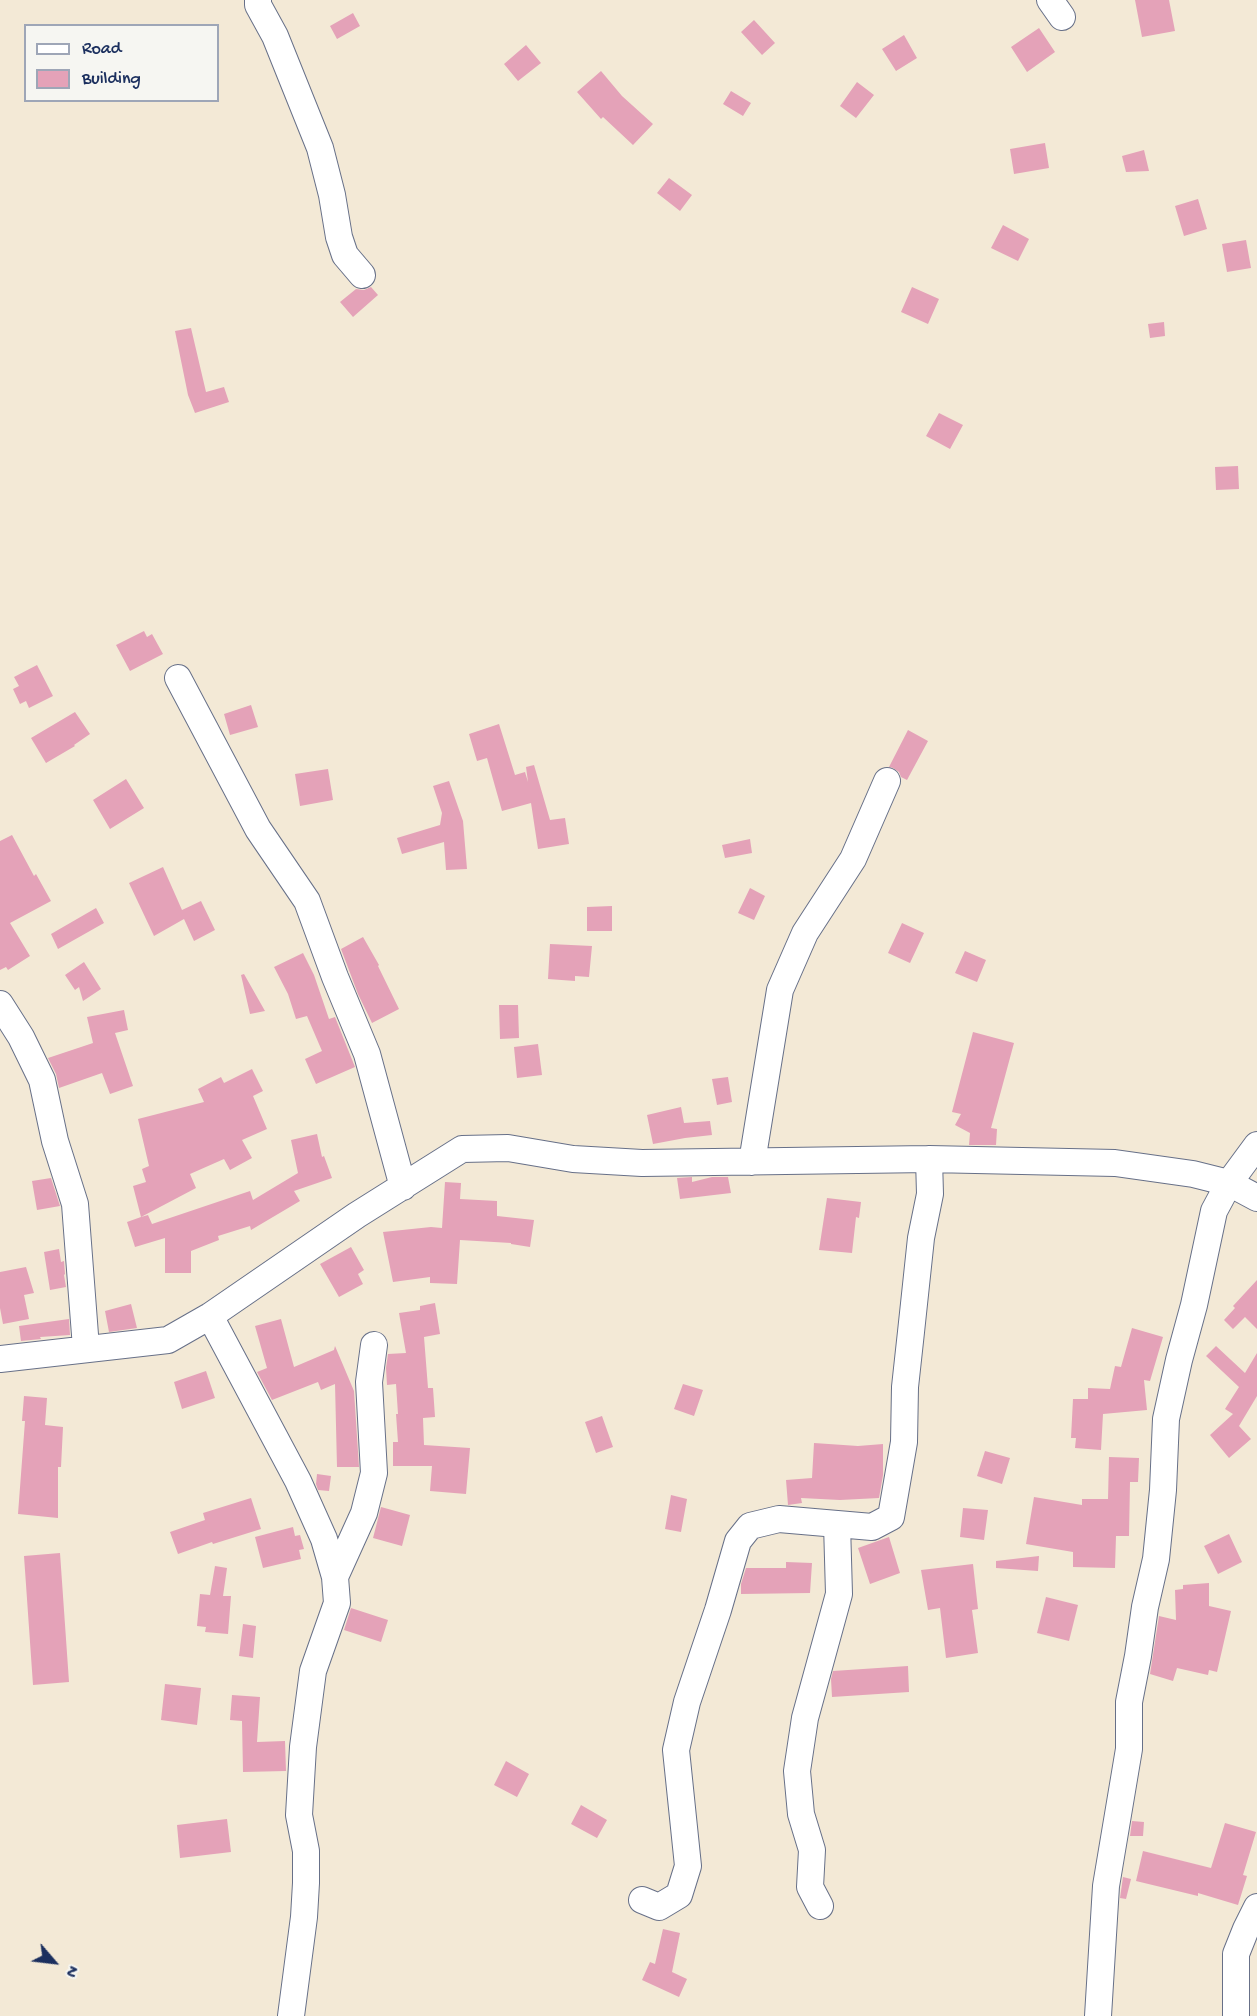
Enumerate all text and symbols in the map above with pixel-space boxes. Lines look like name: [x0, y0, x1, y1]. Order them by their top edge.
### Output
legend: [24, 24, 219, 102]
text: Road: [82, 39, 121, 60]
text: Building: [82, 69, 141, 90]
north arrow: [24, 1932, 84, 1992]
text: N: [59, 1962, 81, 1980]

